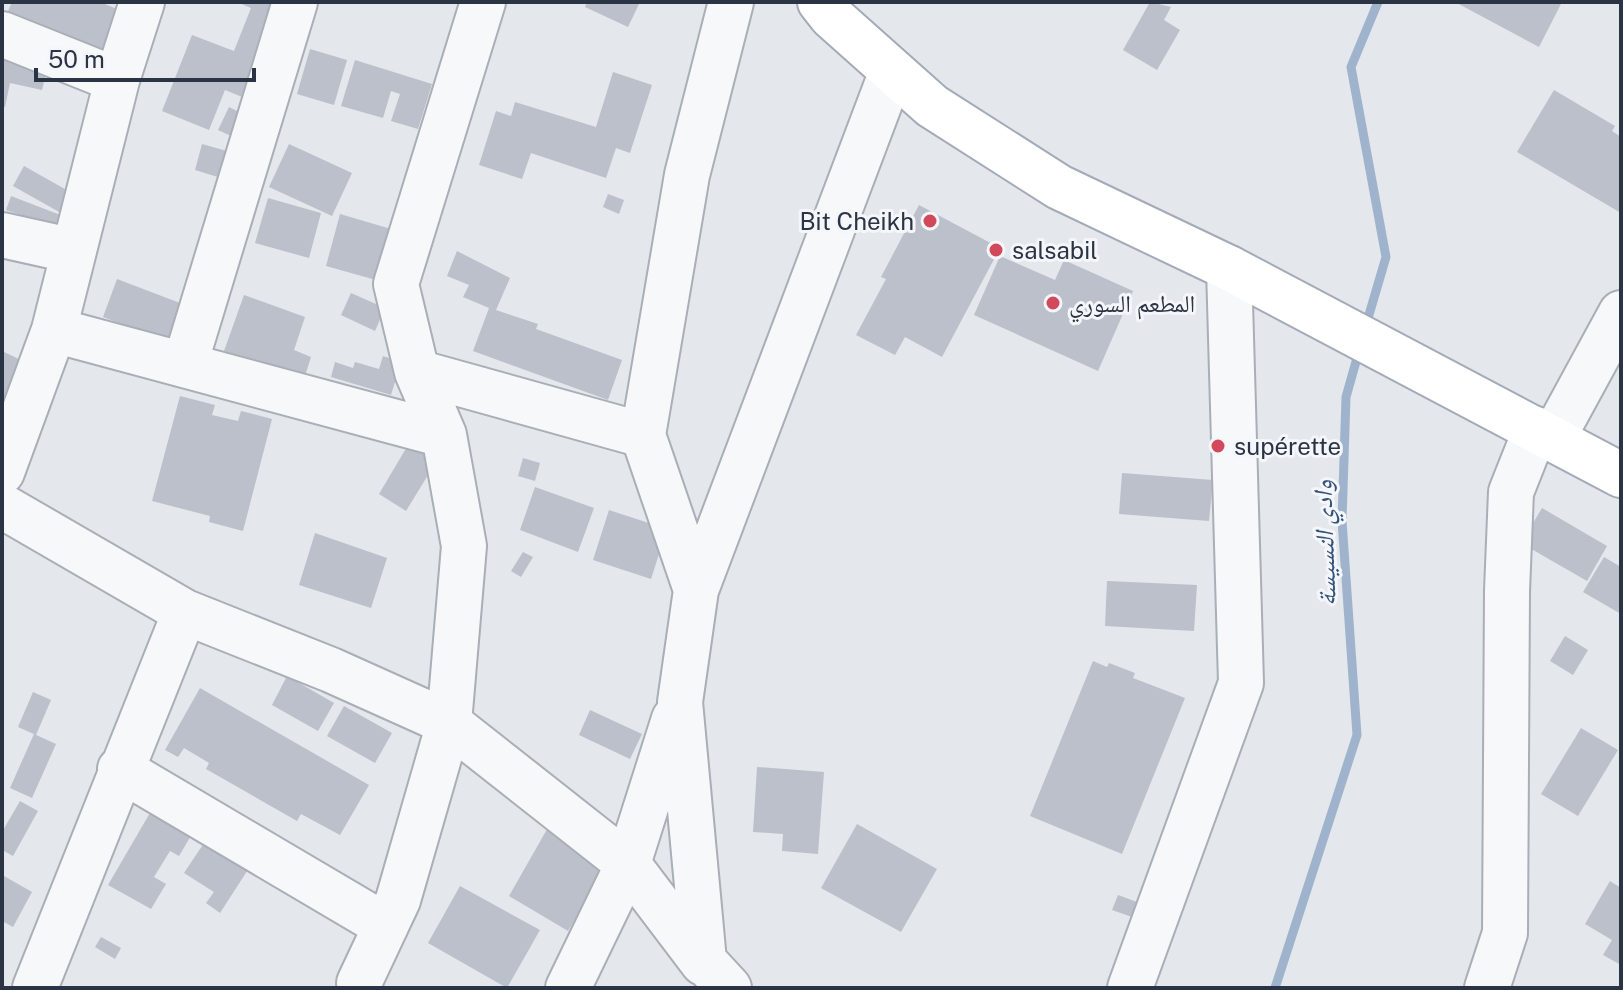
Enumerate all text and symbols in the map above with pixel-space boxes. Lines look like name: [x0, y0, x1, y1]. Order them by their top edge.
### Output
scale bar: [36, 32, 254, 82]
text: 50 m: [48, 45, 105, 73]
place label: Bit Cheikh: [799, 207, 914, 235]
marker: Bit Cheikh: [921, 212, 939, 230]
place label: salsabil: [1012, 236, 1098, 264]
marker: salsabil: [987, 241, 1005, 259]
place label: المطعم السوري: [1069, 289, 1195, 323]
marker: المطعم السوري: [1044, 294, 1062, 312]
place label: supérette: [1234, 432, 1341, 460]
marker: supérette: [1209, 437, 1227, 455]
water label: وادي النسيسة: [1306, 479, 1347, 607]

